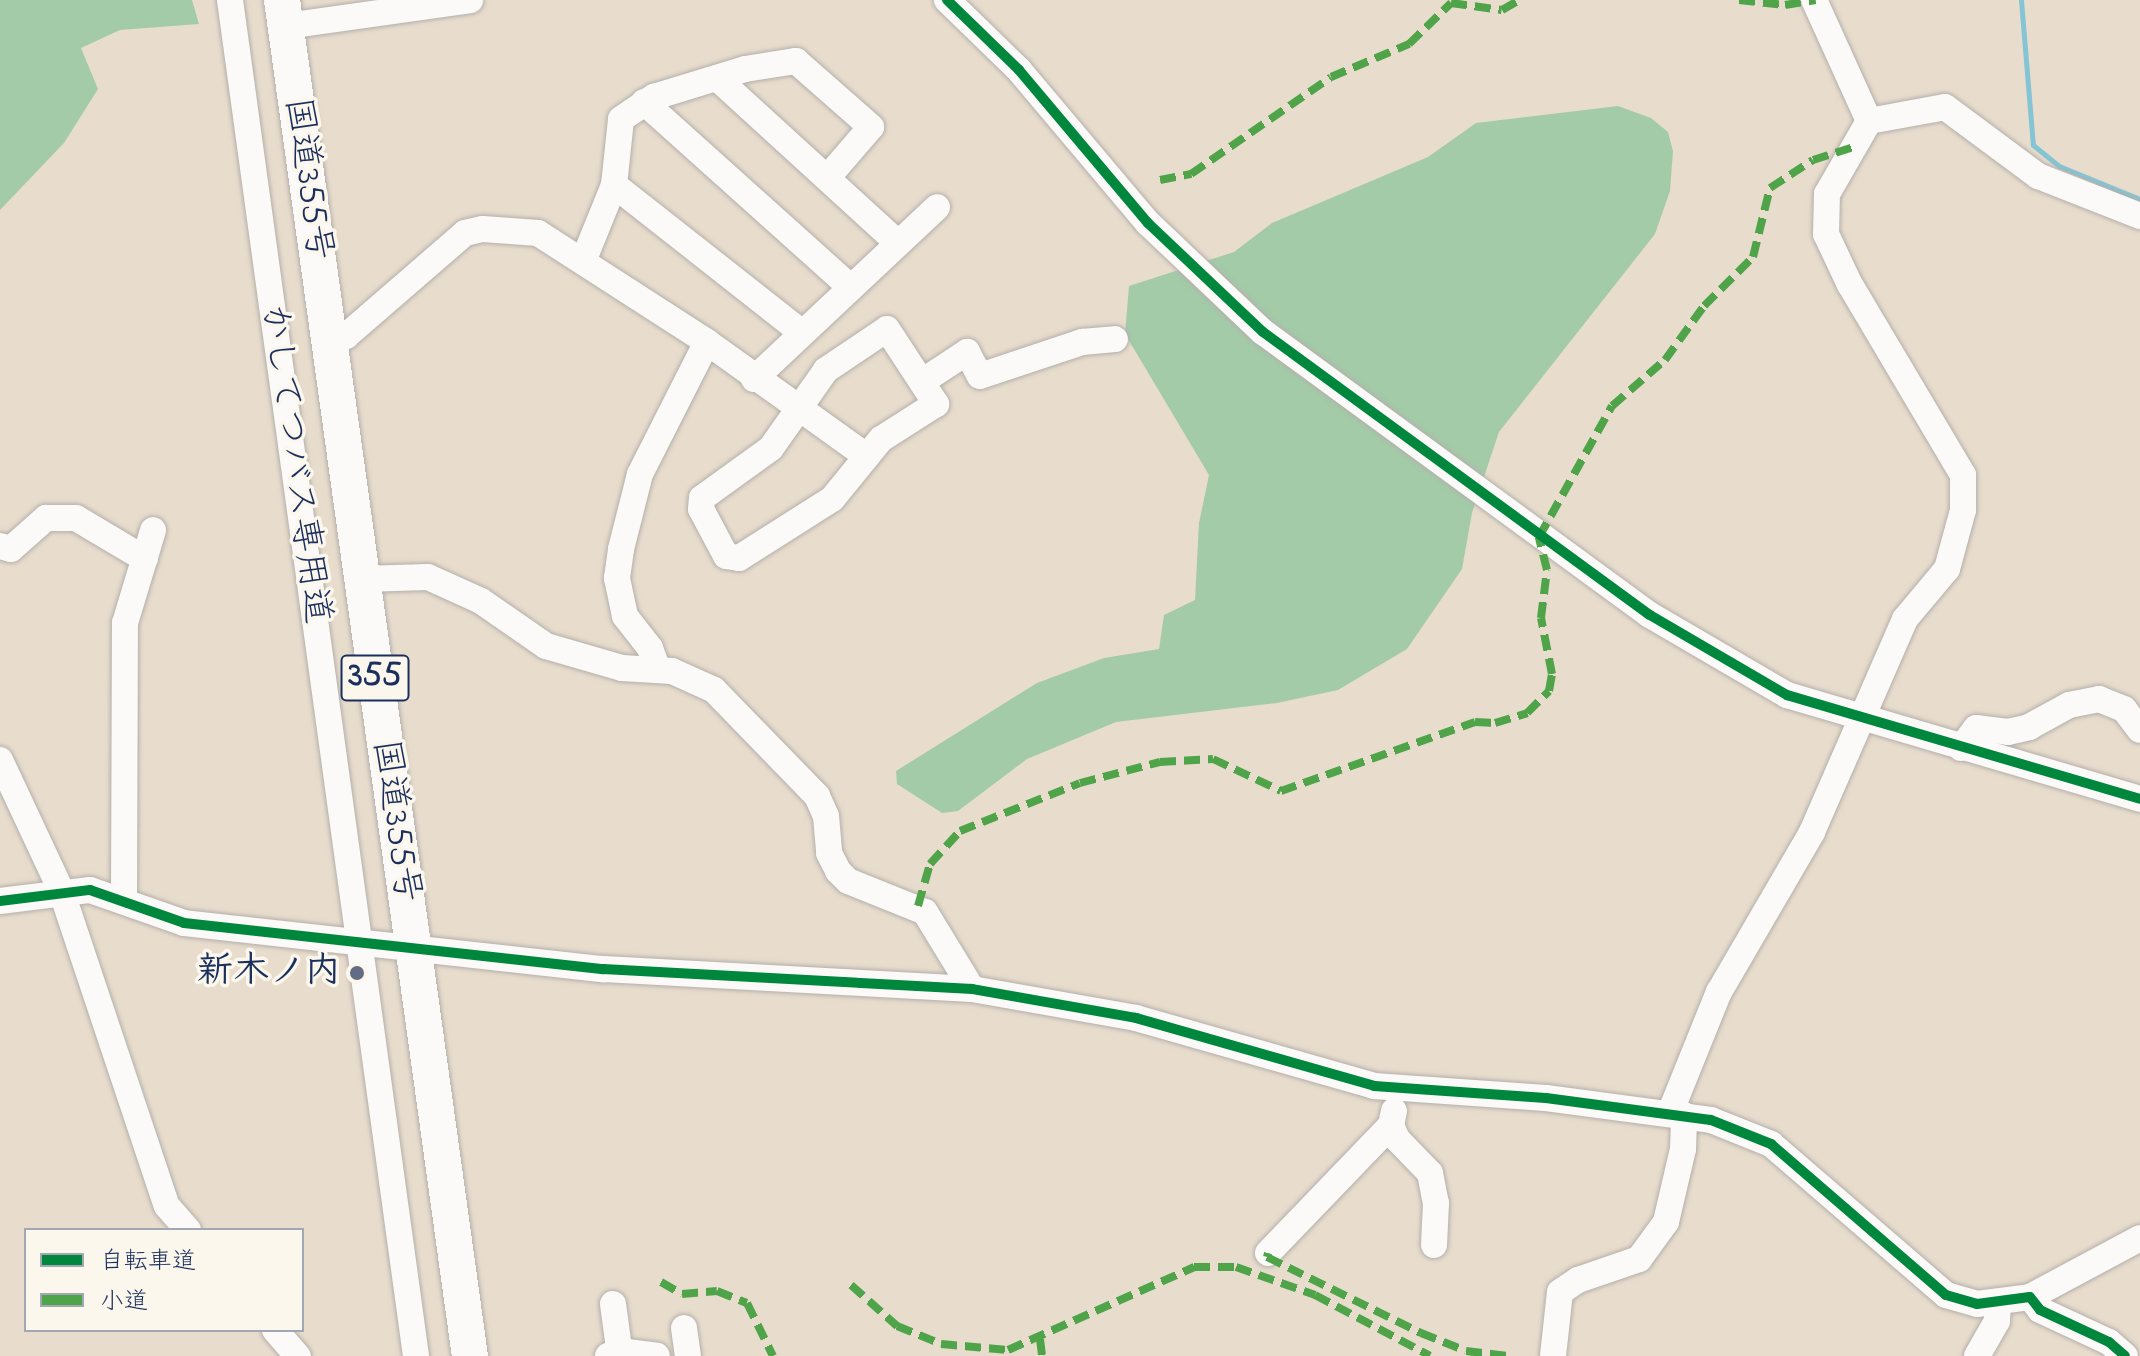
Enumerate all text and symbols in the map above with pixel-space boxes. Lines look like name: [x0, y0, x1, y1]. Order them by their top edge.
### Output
street label: 国道355号: [274, 95, 340, 263]
street label: かしてつバス専用道: [250, 301, 338, 627]
road number: 355: [339, 648, 411, 708]
street label: 国道355号: [362, 737, 428, 905]
place label: 新木ノ内: [197, 951, 341, 995]
marker: 新木ノ内: [348, 964, 366, 982]
legend: [24, 1228, 304, 1332]
text: 自転車道: [100, 1245, 196, 1280]
text: 小道: [100, 1285, 148, 1320]

